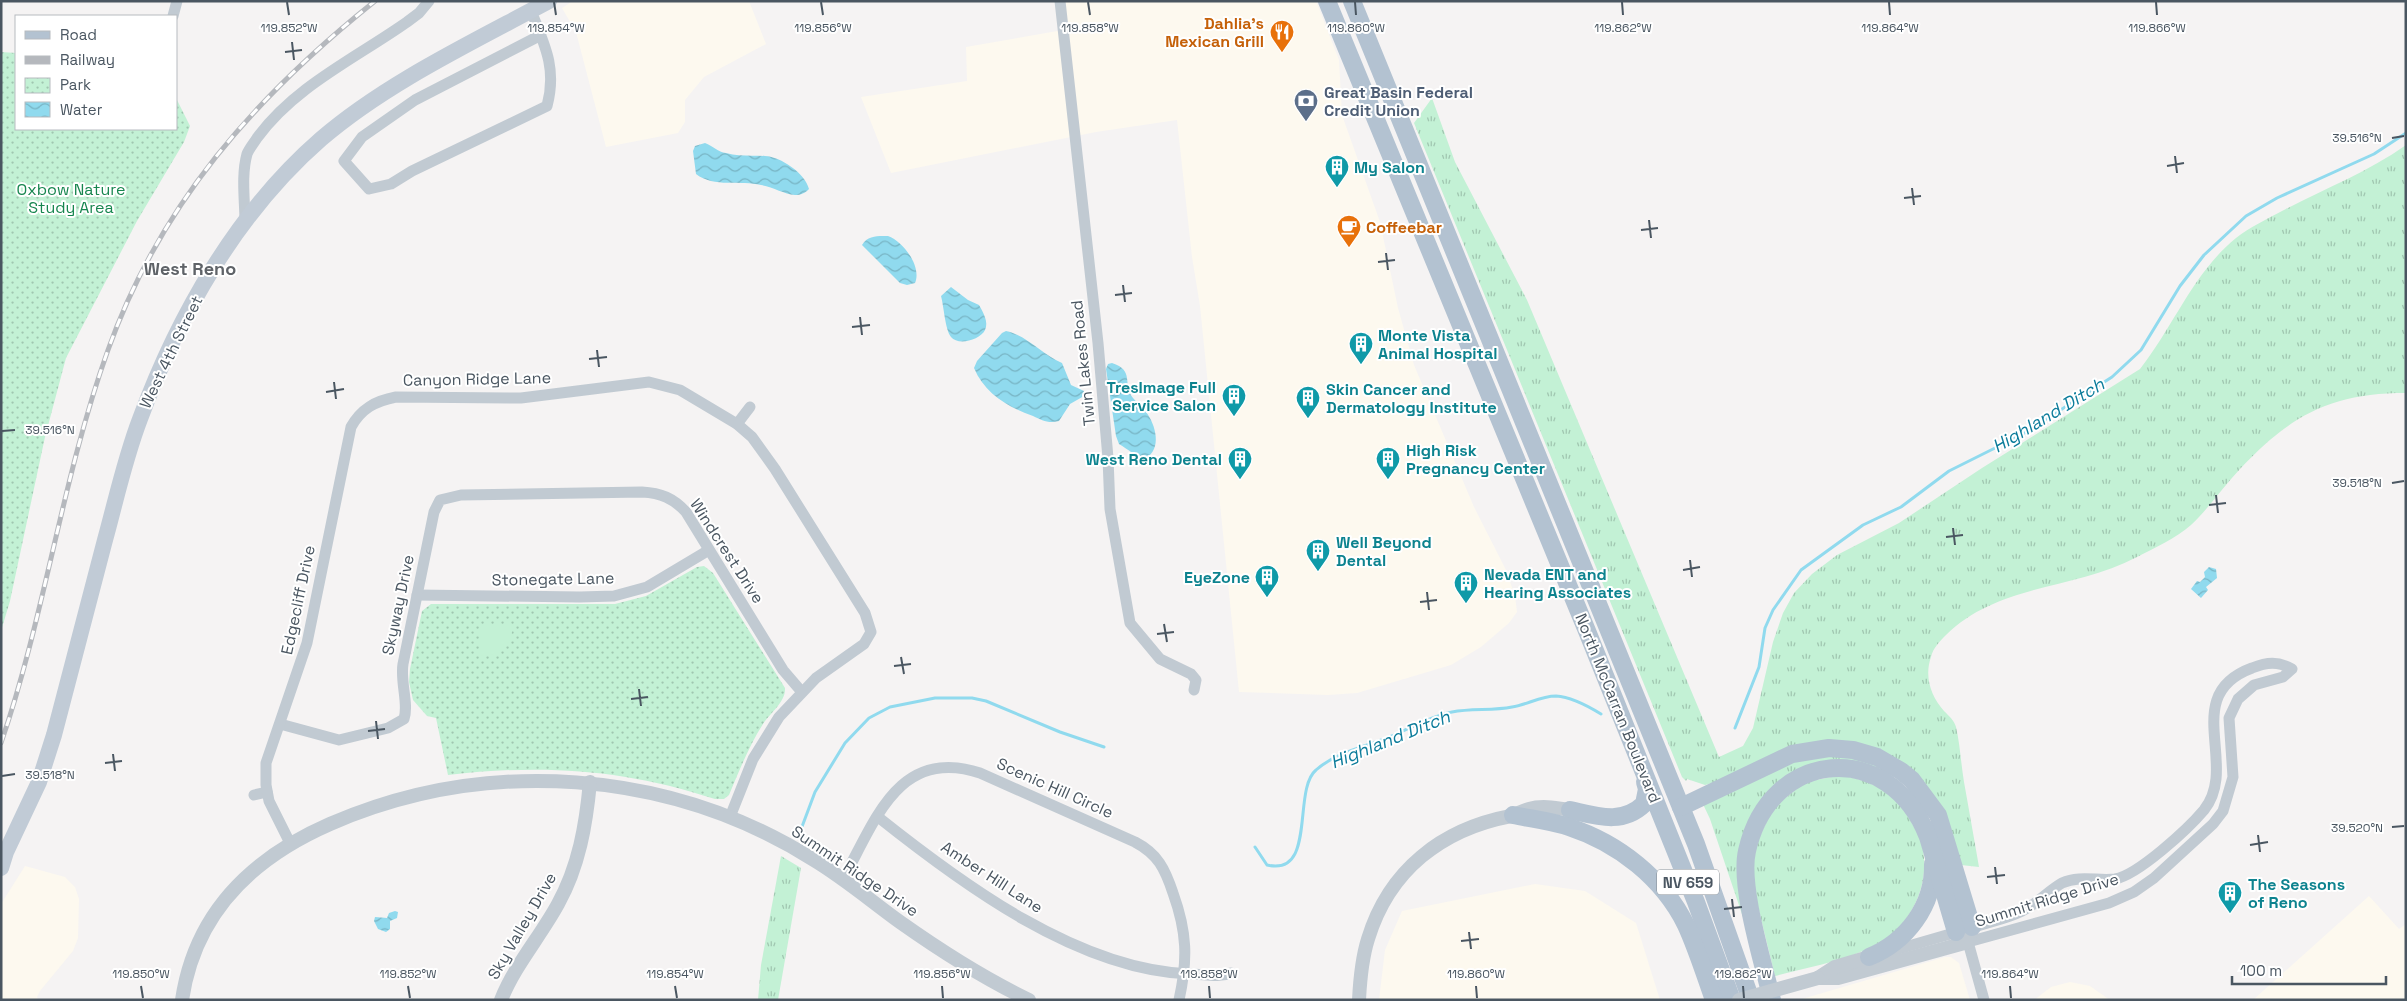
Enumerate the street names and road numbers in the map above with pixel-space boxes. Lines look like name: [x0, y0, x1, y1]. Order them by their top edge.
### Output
street label: West 4th Street: [135, 292, 207, 412]
street label: Twin Lakes Road: [1066, 299, 1100, 427]
street label: Canyon Ridge Lane: [403, 367, 551, 391]
street label: Windcrest Drive: [685, 495, 769, 607]
street label: Edgecliff Drive: [276, 543, 320, 657]
street label: Skyway Drive: [377, 553, 419, 657]
street label: Stonegate Lane: [491, 567, 615, 591]
street label: North McCarran Boulevard: [1570, 610, 1666, 806]
street label: Scenic Hill Circle: [993, 753, 1117, 823]
street label: Summit Ridge Drive: [787, 821, 923, 921]
street label: Amber Hill Lane: [937, 836, 1047, 918]
street label: Summit Ridge Drive: [1973, 868, 2121, 932]
street label: Sky Valley Drive: [483, 869, 561, 983]
road number: NV 659: [1657, 870, 1719, 894]

